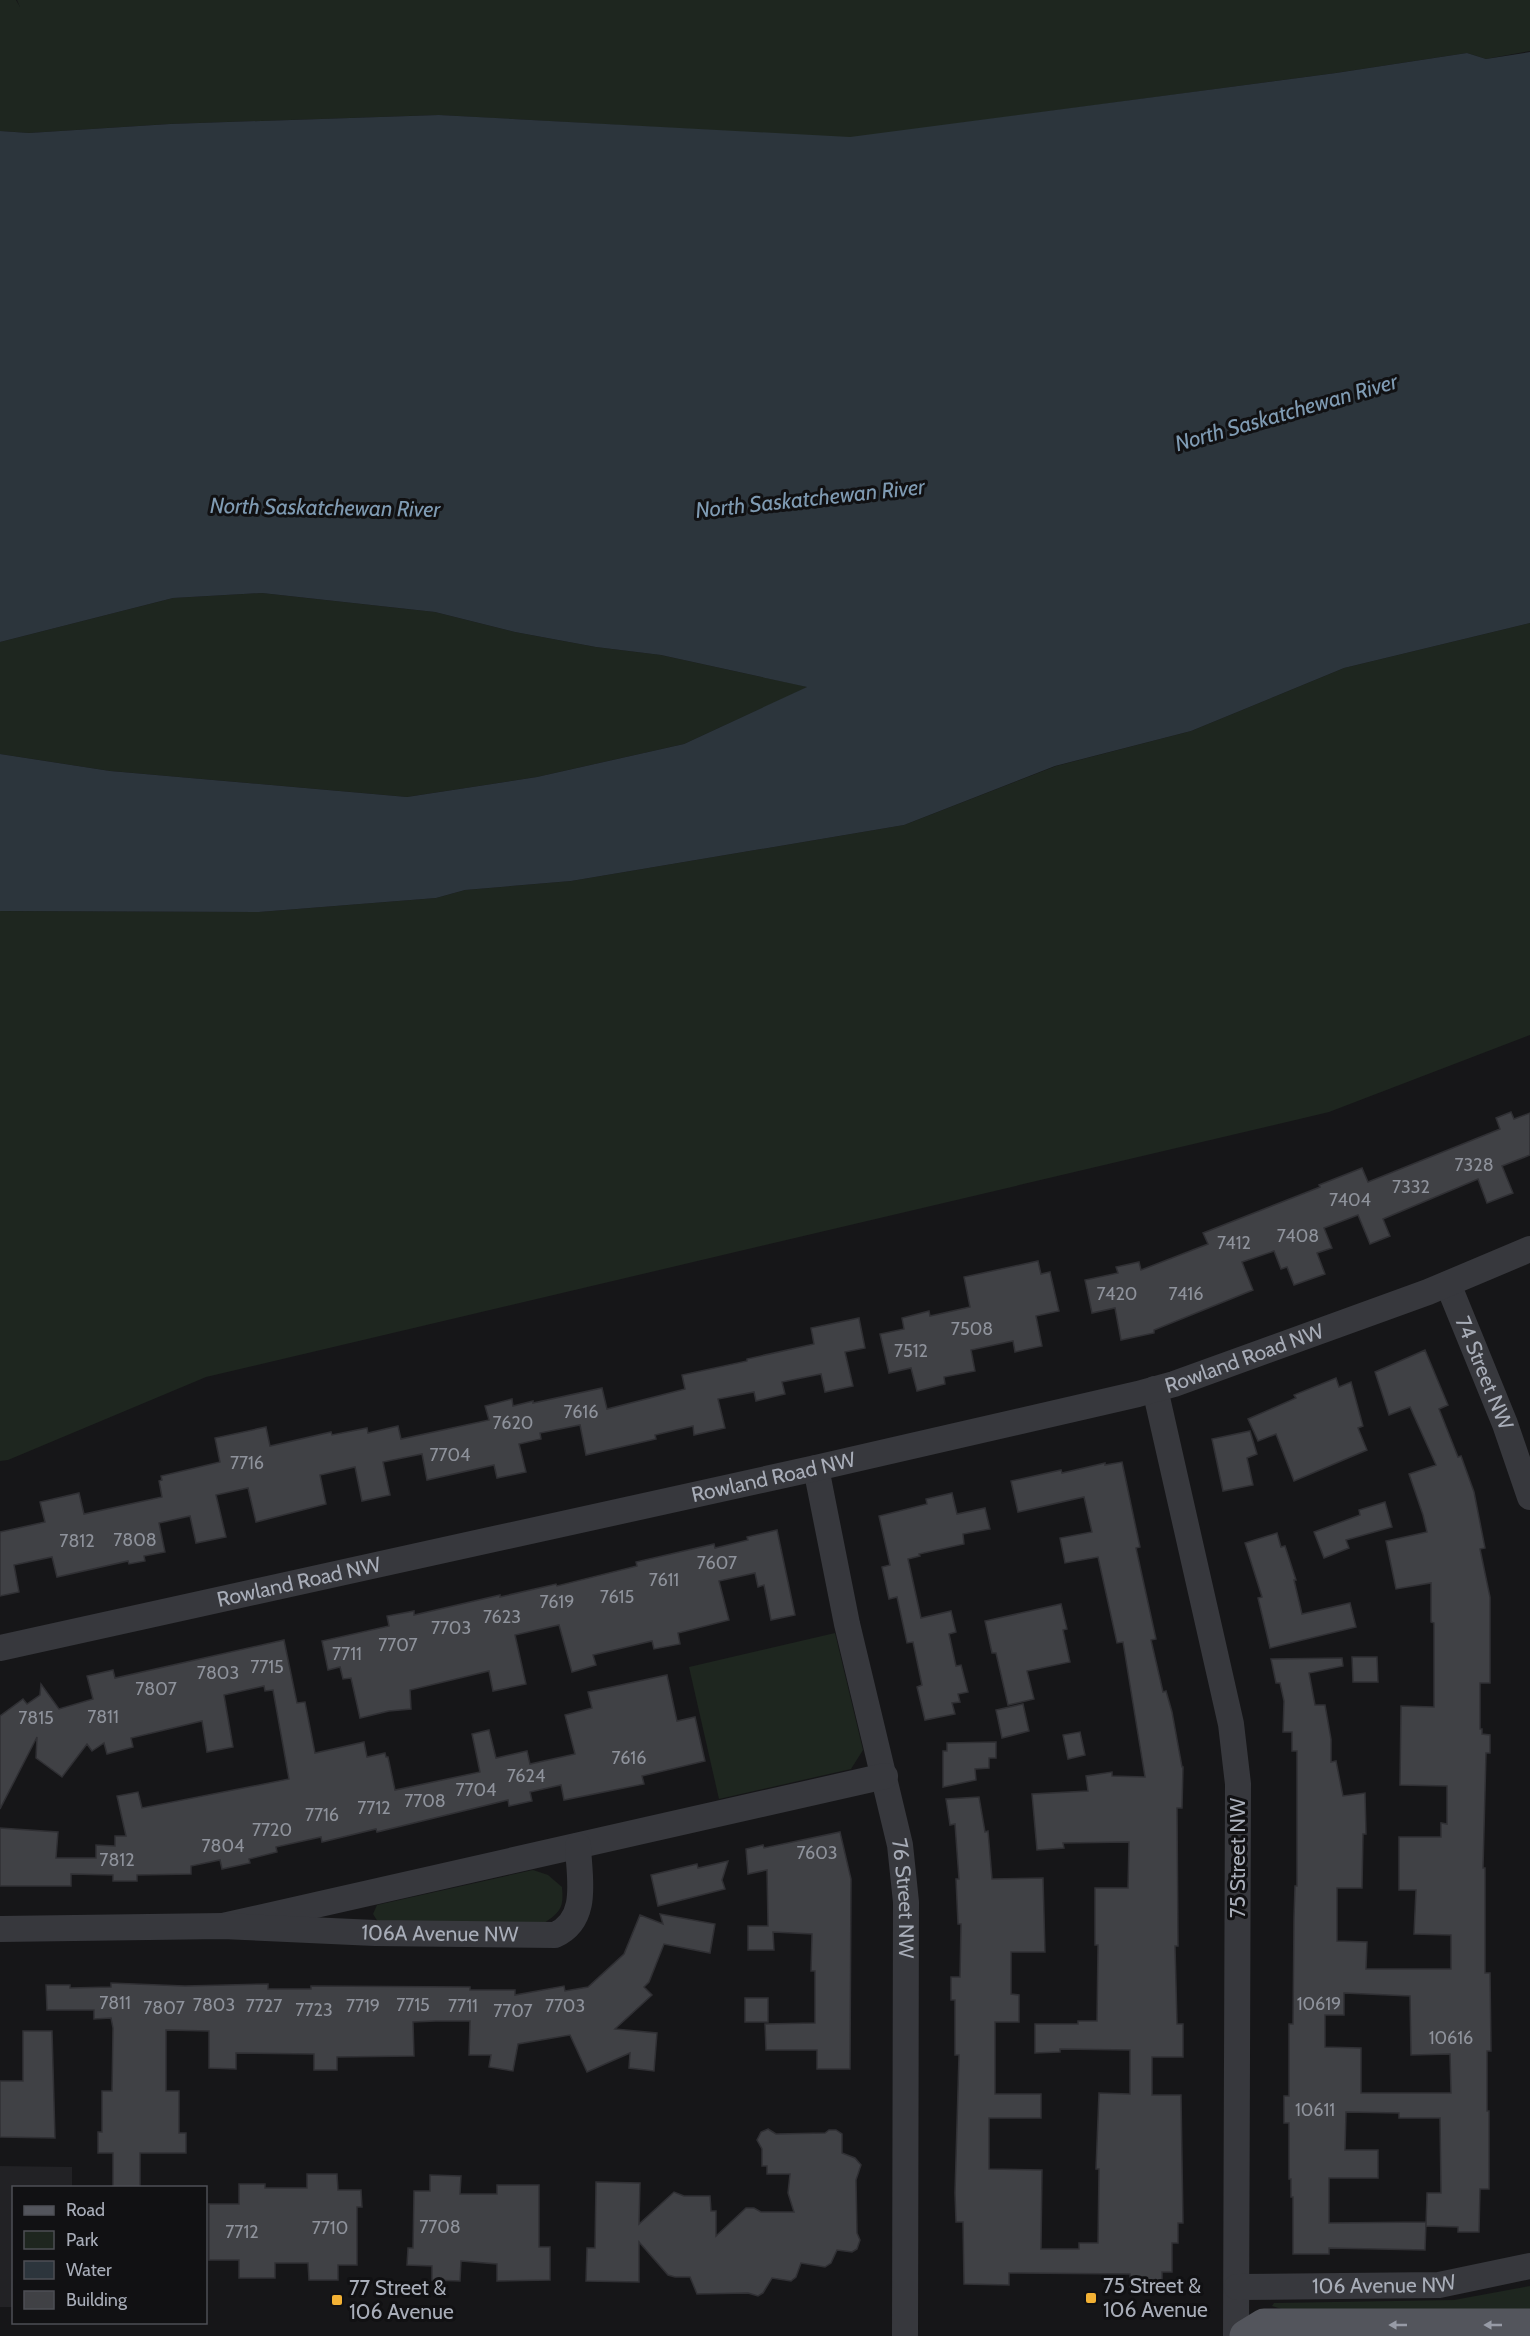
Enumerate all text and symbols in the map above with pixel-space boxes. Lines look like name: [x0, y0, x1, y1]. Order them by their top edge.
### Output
water label: North Saskatchewan River: [1172, 367, 1402, 457]
water label: North Saskatchewan River: [694, 473, 927, 524]
water label: North Saskatchewan River: [210, 492, 442, 523]
house number: 7328: [1454, 1154, 1494, 1176]
house number: 7332: [1392, 1176, 1430, 1198]
house number: 7404: [1329, 1189, 1371, 1211]
house number: 7408: [1277, 1225, 1319, 1247]
house number: 7412: [1217, 1232, 1251, 1254]
house number: 7420: [1097, 1283, 1137, 1305]
house number: 7416: [1169, 1283, 1203, 1305]
street label: 74 Street NW: [1450, 1312, 1519, 1433]
house number: 7508: [951, 1318, 993, 1340]
street label: Rowland Road NW: [1162, 1318, 1327, 1398]
house number: 7512: [894, 1340, 928, 1362]
house number: 7616: [564, 1401, 598, 1423]
house number: 7620: [493, 1412, 533, 1434]
house number: 7704: [430, 1444, 470, 1466]
street label: Rowland Road NW: [689, 1446, 858, 1507]
house number: 7716: [230, 1452, 264, 1474]
house number: 7808: [113, 1529, 157, 1551]
house number: 7812: [59, 1530, 95, 1552]
street label: Rowland Road NW: [214, 1551, 383, 1612]
house number: 7607: [697, 1552, 737, 1574]
house number: 7611: [649, 1569, 679, 1591]
house number: 7615: [600, 1586, 634, 1608]
house number: 7619: [540, 1591, 574, 1613]
house number: 7623: [483, 1606, 521, 1628]
house number: 7703: [431, 1617, 471, 1639]
house number: 7707: [378, 1634, 418, 1656]
house number: 7711: [332, 1643, 362, 1665]
house number: 7715: [250, 1656, 284, 1678]
house number: 7803: [197, 1662, 239, 1684]
house number: 7807: [135, 1678, 177, 1700]
house number: 7811: [87, 1706, 119, 1728]
house number: 7815: [18, 1707, 54, 1729]
house number: 7616: [612, 1747, 646, 1769]
house number: 7624: [507, 1765, 545, 1787]
house number: 7704: [456, 1779, 496, 1801]
house number: 7708: [404, 1790, 446, 1812]
house number: 7712: [357, 1797, 391, 1819]
street label: 75 Street NW: [1225, 1798, 1250, 1918]
house number: 7716: [305, 1804, 339, 1826]
house number: 7720: [252, 1819, 292, 1841]
house number: 7804: [202, 1835, 244, 1857]
street label: 76 Street NW: [887, 1836, 919, 1959]
house number: 7603: [796, 1842, 838, 1864]
house number: 7812: [99, 1849, 135, 1871]
street label: 106A Avenue NW: [361, 1919, 519, 1947]
house number: 7811: [99, 1992, 131, 2014]
house number: 10619: [1297, 1993, 1341, 2015]
house number: 7803: [193, 1994, 235, 2016]
house number: 7715: [396, 1994, 430, 2016]
house number: 7727: [246, 1995, 282, 2017]
house number: 7719: [346, 1995, 380, 2017]
house number: 7711: [448, 1995, 478, 2017]
house number: 7703: [545, 1995, 585, 2017]
house number: 7807: [143, 1997, 185, 2019]
house number: 7723: [295, 1999, 333, 2021]
house number: 7707: [493, 2000, 533, 2022]
house number: 10616: [1429, 2027, 1473, 2049]
house number: 10611: [1295, 2099, 1335, 2121]
legend: [12, 2186, 207, 2324]
text: Road: [66, 2199, 105, 2221]
house number: 7708: [419, 2216, 461, 2238]
house number: 7710: [312, 2217, 348, 2239]
house number: 7712: [225, 2221, 259, 2243]
text: Park: [66, 2229, 99, 2251]
text: Water: [66, 2259, 112, 2281]
street label: 106 Avenue NW: [1312, 2269, 1458, 2298]
place label: 75 Street & 106 Avenue: [1103, 2273, 1208, 2322]
place label: 77 Street & 106 Avenue: [349, 2275, 454, 2324]
text: Building: [66, 2289, 128, 2311]
marker: 75 Street & 106 Avenue: [1084, 2291, 1098, 2305]
marker: 77 Street & 106 Avenue: [330, 2293, 344, 2307]
one-way arrow: [1389, 2320, 1408, 2330]
one-way arrow: [1484, 2320, 1503, 2330]

